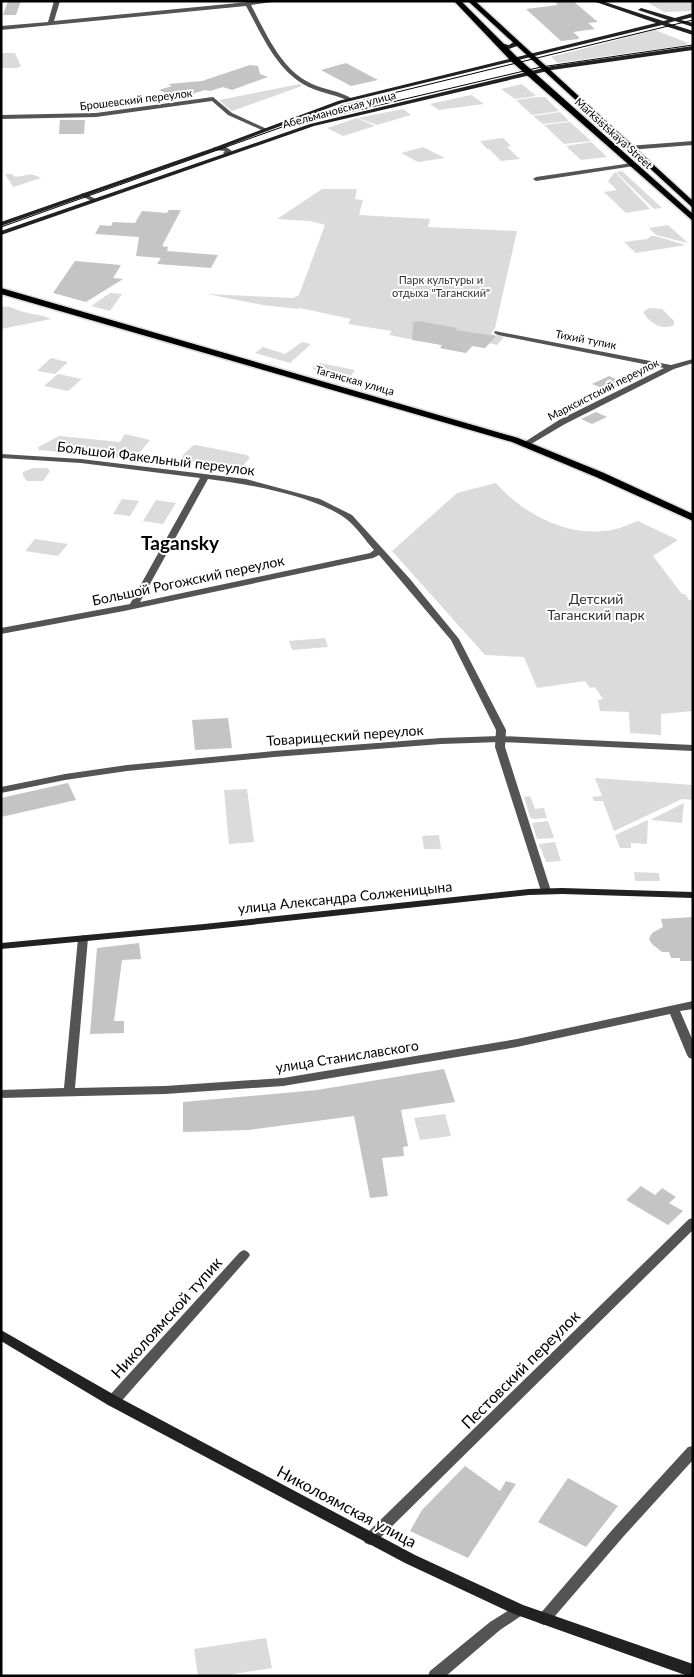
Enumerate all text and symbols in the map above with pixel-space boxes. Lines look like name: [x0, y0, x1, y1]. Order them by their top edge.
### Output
street label: Брошевский переулок: [79, 86, 193, 112]
street label: Абельмановская улица: [281, 88, 397, 130]
street label: Marksistskaya Street: [573, 95, 655, 171]
park label: Парк культуры и отдыха "Таганский": [392, 273, 490, 299]
street label: Тихий тупик: [554, 327, 618, 351]
street label: Марксистский переулок: [545, 355, 661, 423]
street label: Таганская улица: [314, 363, 396, 397]
street label: Большой Факельный переулок: [56, 437, 257, 479]
district label: Tagansky: [141, 531, 220, 554]
street label: Большой Рогожский переулок: [90, 551, 286, 609]
park label: Детский Таганский парк: [547, 590, 646, 623]
street label: Товарищеский переулок: [266, 721, 425, 749]
street label: улица Александра Солженицына: [237, 877, 453, 917]
street label: улица Станиславского: [274, 1036, 420, 1076]
street label: Николоямской тупик: [107, 1252, 226, 1381]
street label: Пестовский переулок: [457, 1305, 584, 1432]
street label: Николоямская улица: [274, 1461, 420, 1551]

